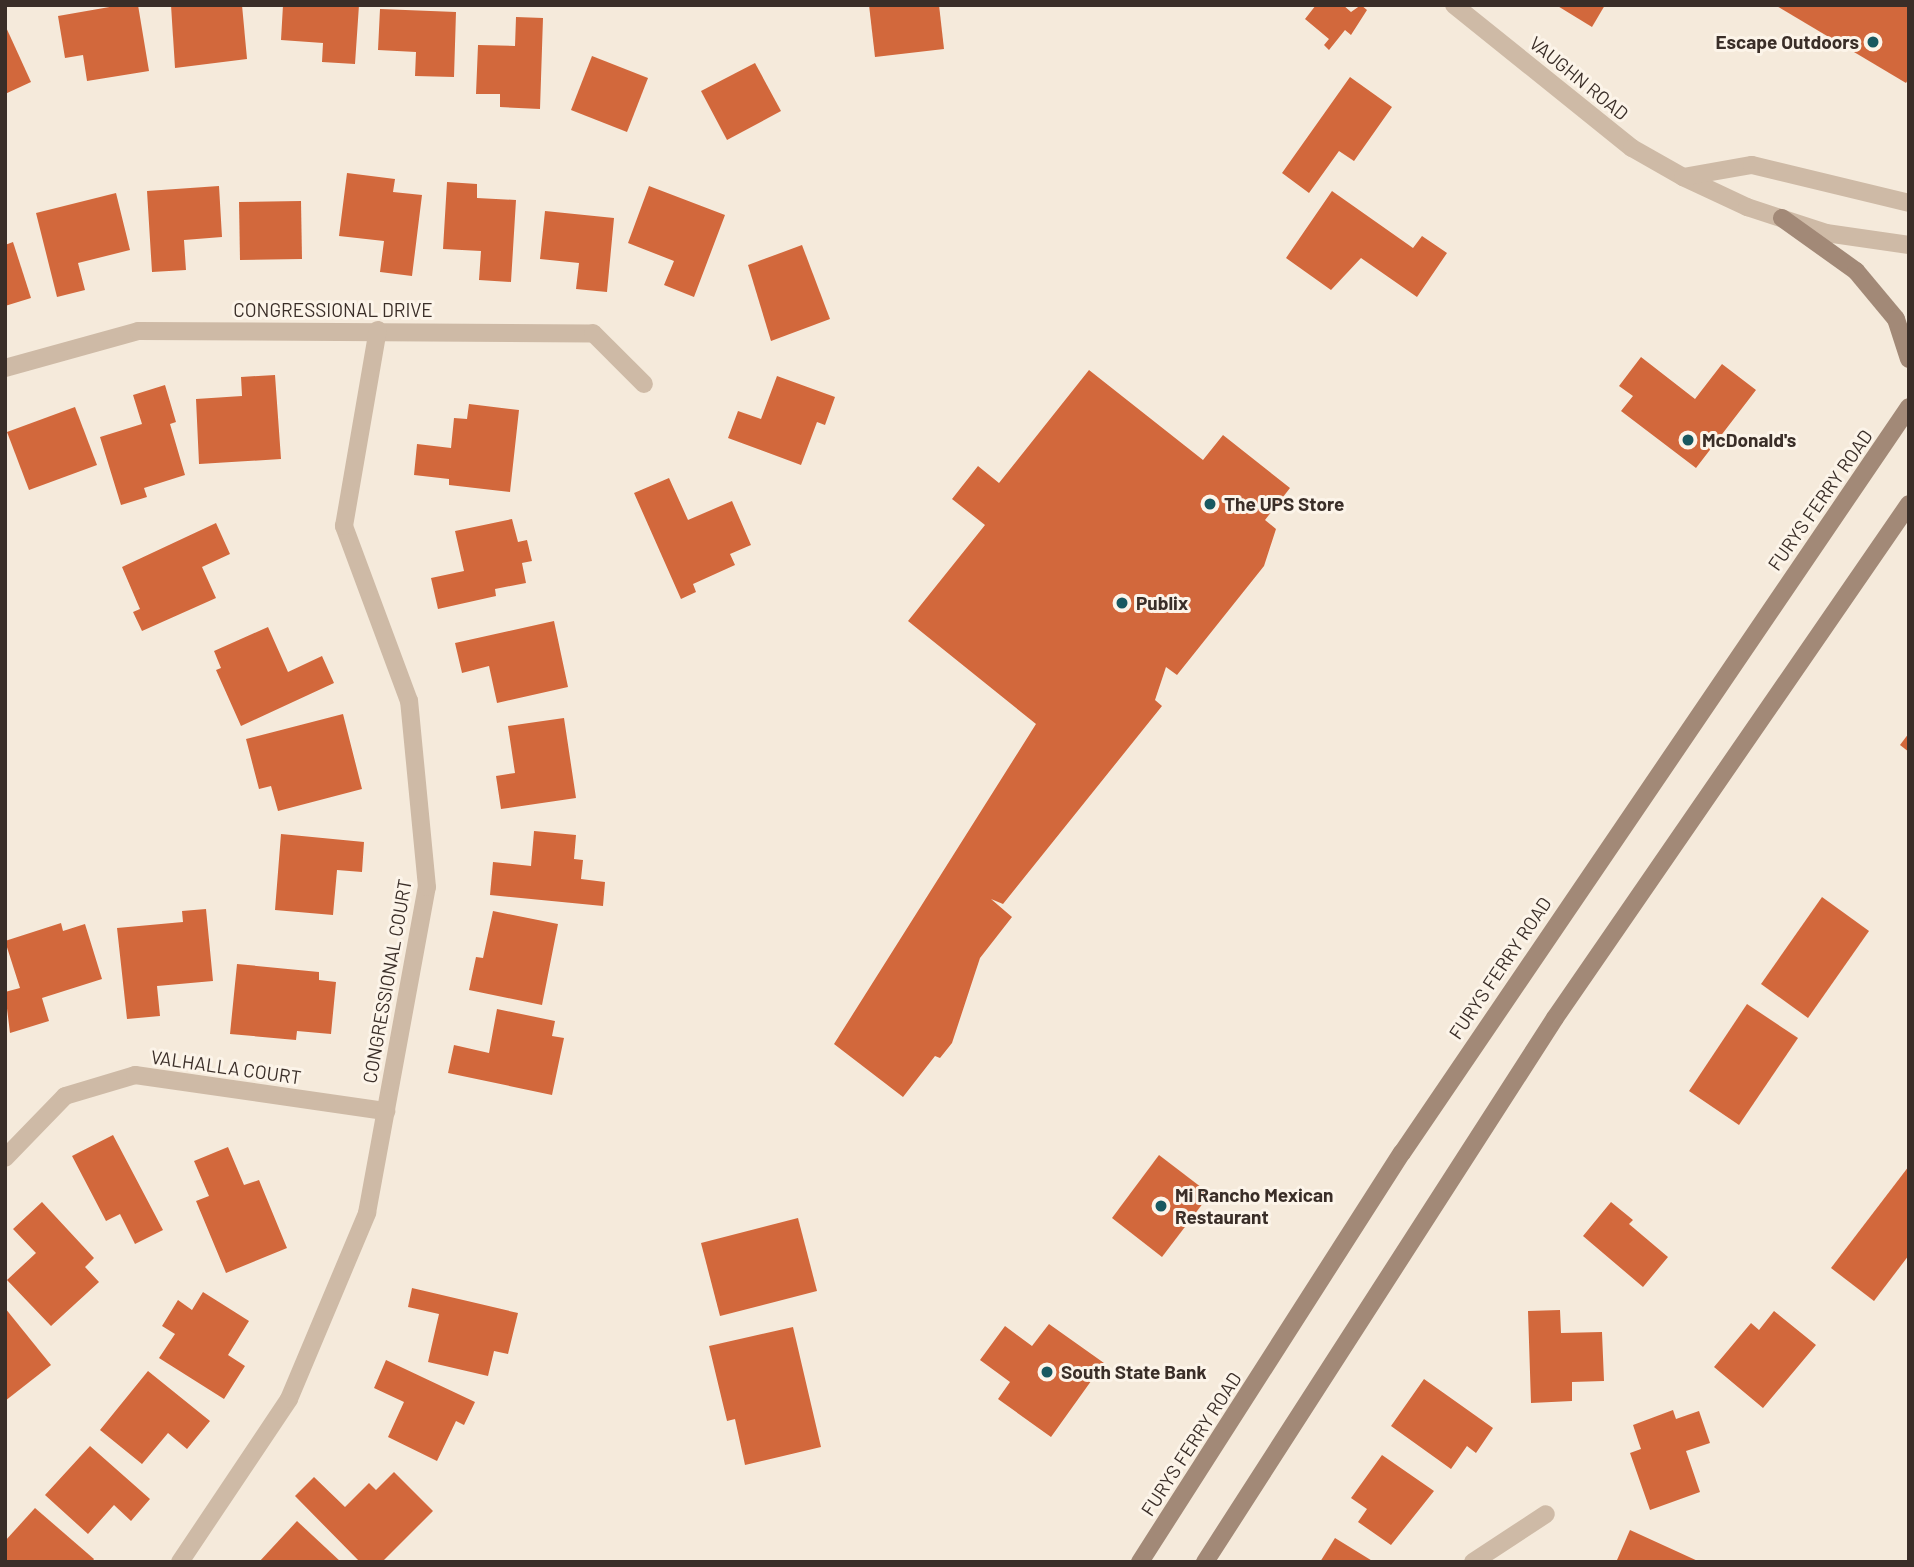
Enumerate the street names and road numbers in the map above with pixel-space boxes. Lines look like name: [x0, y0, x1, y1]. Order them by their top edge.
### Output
street label: VAUGHN ROAD: [1525, 31, 1633, 125]
street label: CONGRESSIONAL DRIVE: [233, 299, 433, 321]
street label: FURYS FERRY ROAD: [1763, 425, 1877, 575]
street label: CONGRESSIONAL COURT: [358, 877, 416, 1085]
street label: FURYS FERRY ROAD: [1444, 893, 1556, 1043]
street label: VALHALLA COURT: [149, 1045, 303, 1089]
street label: FURYS FERRY ROAD: [1136, 1368, 1246, 1520]

